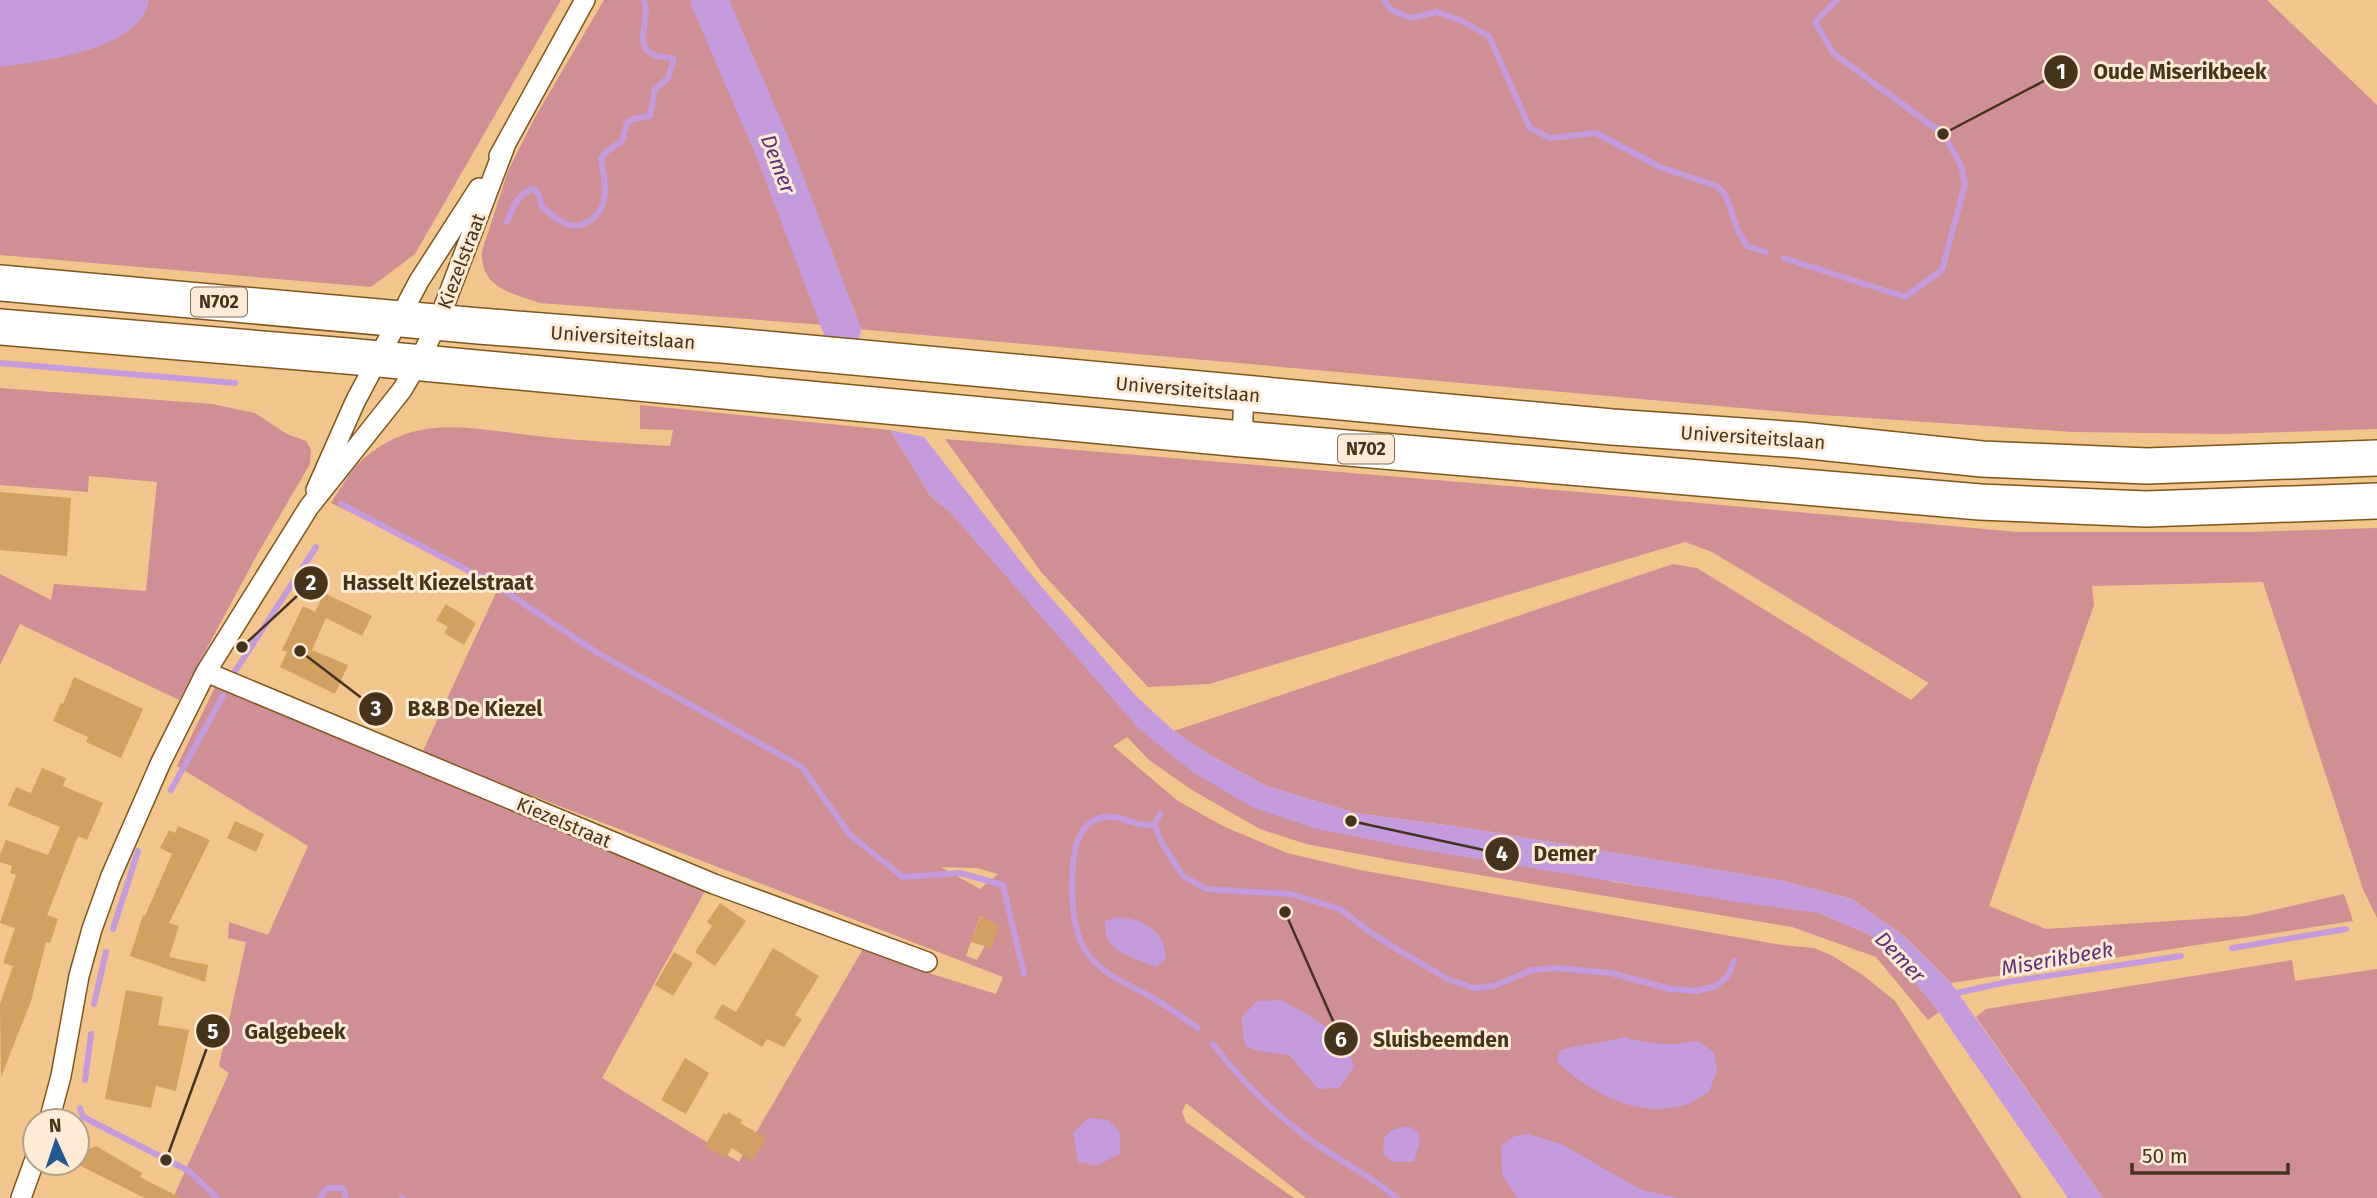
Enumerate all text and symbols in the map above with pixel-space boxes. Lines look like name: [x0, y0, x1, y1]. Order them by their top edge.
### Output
callout: Oude Miserikbeek: [2044, 51, 2280, 93]
text: 1: [2056, 59, 2066, 85]
text: Oude Miserikbeek: [2093, 59, 2267, 85]
water label: Demer: [755, 131, 801, 198]
street label: Kiezelstraat: [433, 210, 490, 312]
road number: N702: [191, 288, 247, 316]
street label: Universiteitslaan: [550, 321, 696, 354]
street label: Universiteitslaan: [1115, 372, 1261, 407]
street label: Universiteitslaan: [1680, 421, 1826, 454]
road number: N702: [1338, 434, 1394, 463]
callout: Hasselt Kiezelstraat: [294, 562, 548, 604]
text: 2: [306, 570, 317, 596]
text: Hasselt Kiezelstraat: [342, 570, 534, 596]
callout: B&B De Kiezel: [358, 688, 556, 730]
text: 3: [370, 696, 382, 722]
text: B&B De Kiezel: [408, 696, 543, 722]
street label: Kiezelstraat: [513, 792, 615, 853]
callout: Demer: [1484, 833, 1610, 875]
text: 4: [1496, 841, 1508, 867]
text: Demer: [1533, 841, 1597, 867]
water label: Demer: [1869, 926, 1931, 989]
water label: Miserikbeek: [1999, 936, 2115, 982]
callout: Galgebeek: [196, 1010, 360, 1052]
callout: Sluisbeemden: [1324, 1018, 1523, 1060]
text: 5: [207, 1019, 219, 1045]
text: Galgebeek: [244, 1019, 346, 1045]
text: 6: [1335, 1027, 1347, 1053]
text: Sluisbeemden: [1373, 1027, 1509, 1053]
north arrow: [21, 1107, 91, 1177]
text: N: [48, 1114, 62, 1137]
scale bar: [2132, 1132, 2288, 1176]
text: 50 m: [2142, 1143, 2188, 1169]

